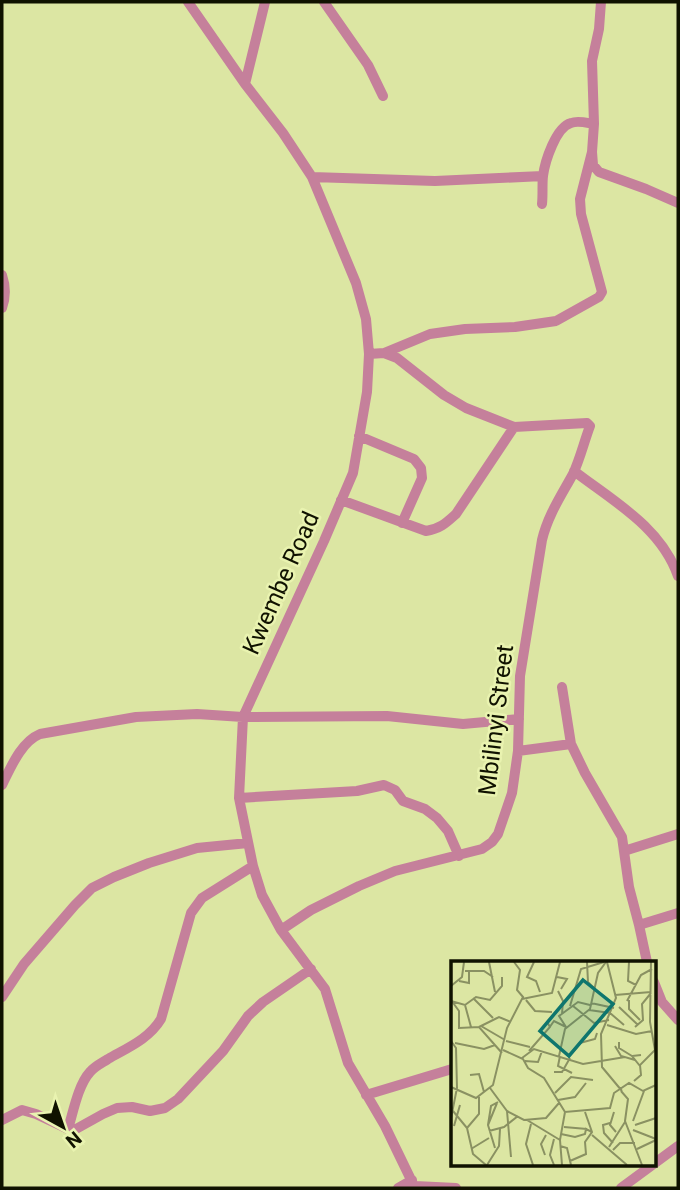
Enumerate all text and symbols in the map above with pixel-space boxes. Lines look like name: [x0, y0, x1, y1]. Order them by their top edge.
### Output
street label: Kwembe Road: [237, 507, 325, 659]
street label: Mbilinyi Street: [473, 643, 519, 797]
inset map: [451, 961, 656, 1166]
north arrow: [28, 1092, 98, 1162]
text: N: [61, 1127, 86, 1153]

